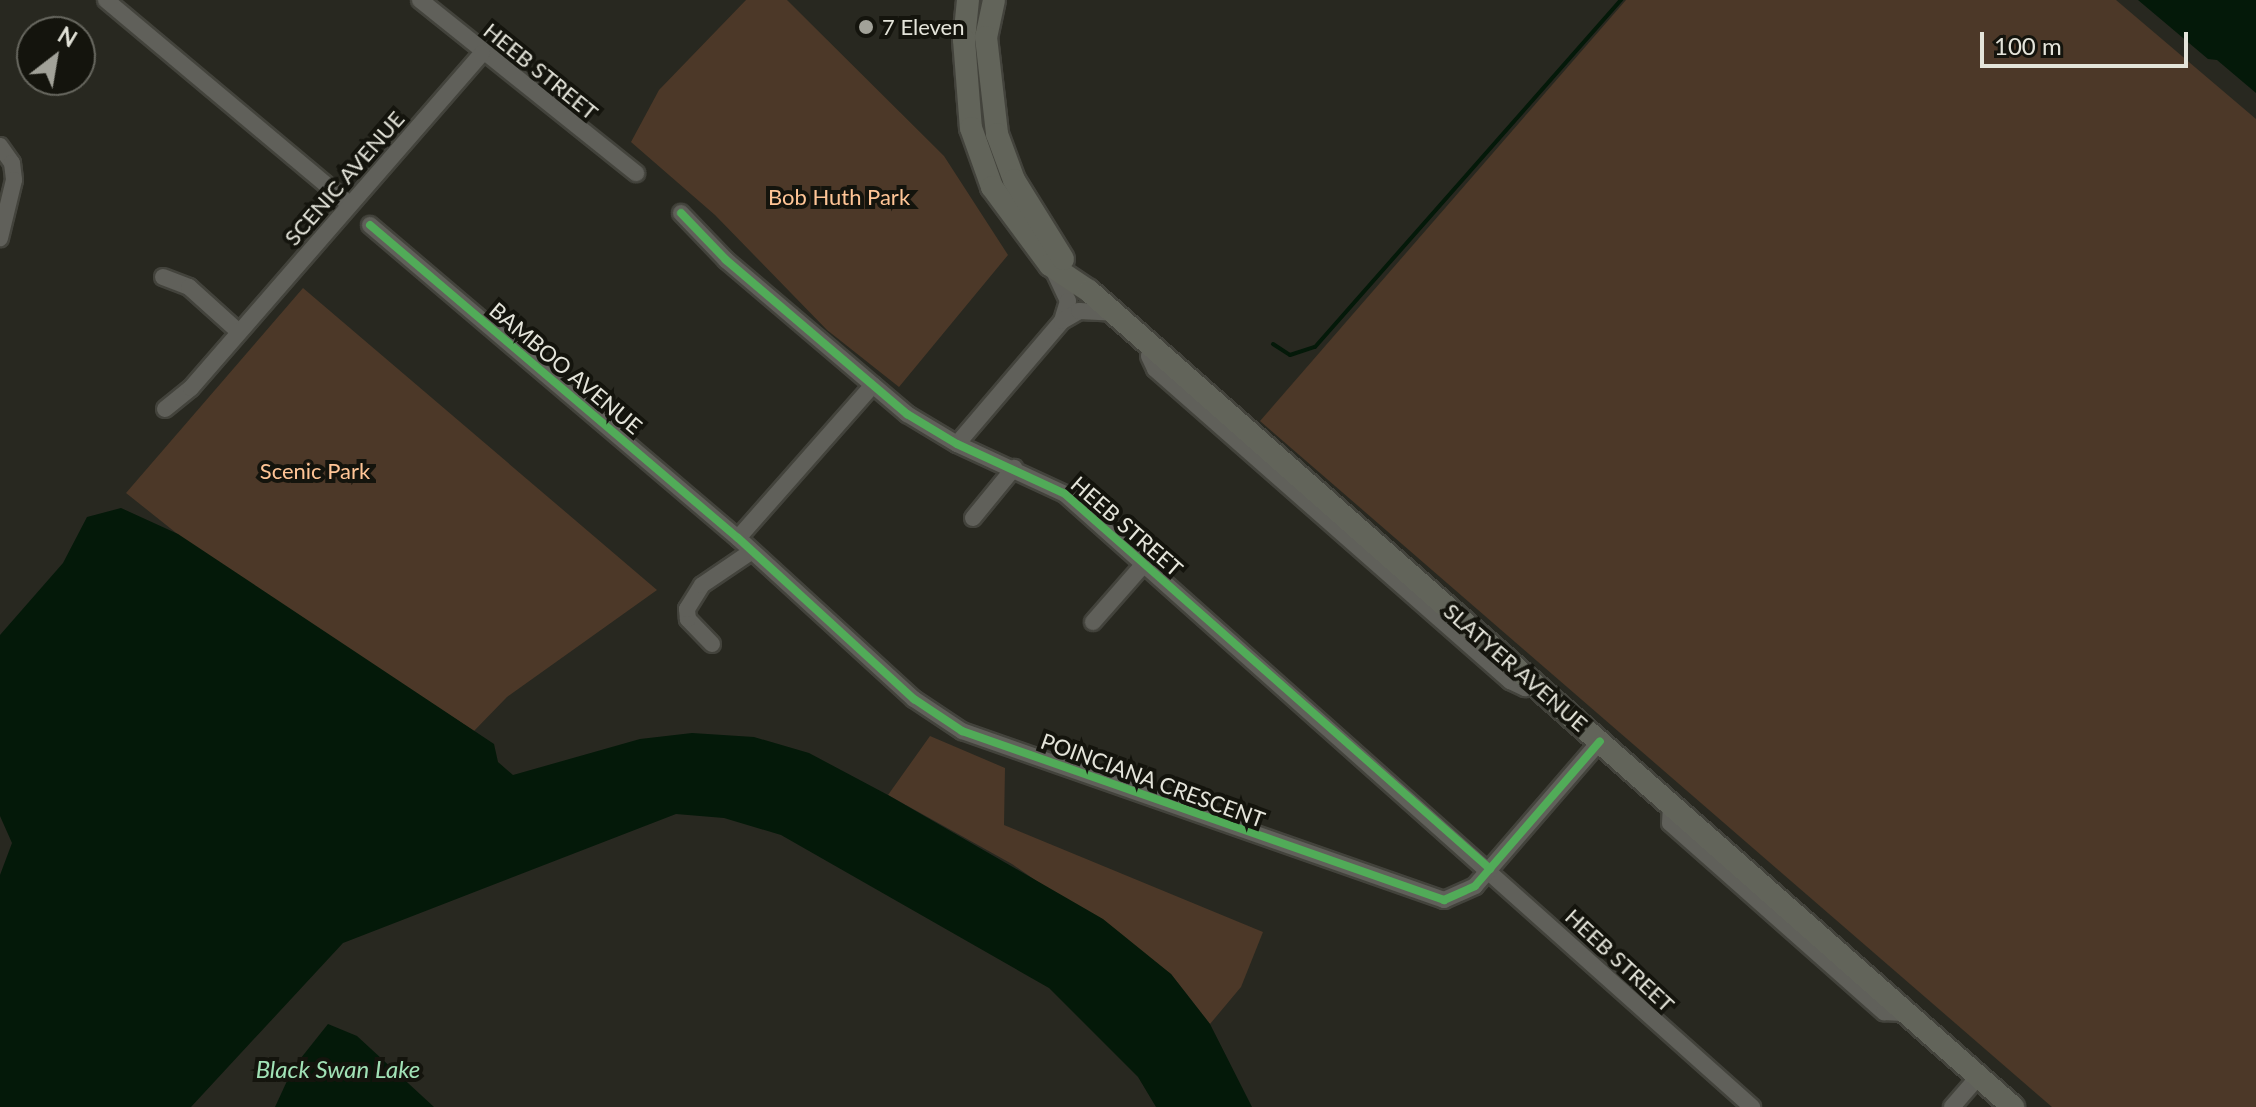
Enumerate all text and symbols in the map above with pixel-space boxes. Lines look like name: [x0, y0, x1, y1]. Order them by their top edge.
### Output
place label: 7 Eleven: [882, 14, 964, 40]
north arrow: [16, 16, 96, 96]
scale bar: [1984, 16, 2192, 66]
street label: HEEB STREET: [479, 17, 603, 125]
marker: 7 Eleven: [857, 18, 875, 36]
text: N: [53, 21, 82, 53]
text: 100 m: [1994, 31, 2062, 60]
street label: SCENIC AVENUE: [278, 105, 410, 251]
park label: Bob Huth Park: [768, 184, 910, 210]
street label: BAMBOO AVENUE: [484, 296, 648, 440]
park label: Scenic Park: [260, 458, 370, 484]
street label: HEEB STREET: [1066, 470, 1188, 582]
street label: SLATYER AVENUE: [1439, 597, 1593, 737]
street label: POINCIANA CRESCENT: [1037, 727, 1269, 833]
street label: HEEB STREET: [1560, 903, 1680, 1017]
water label: Black Swan Lake: [256, 1055, 420, 1083]

